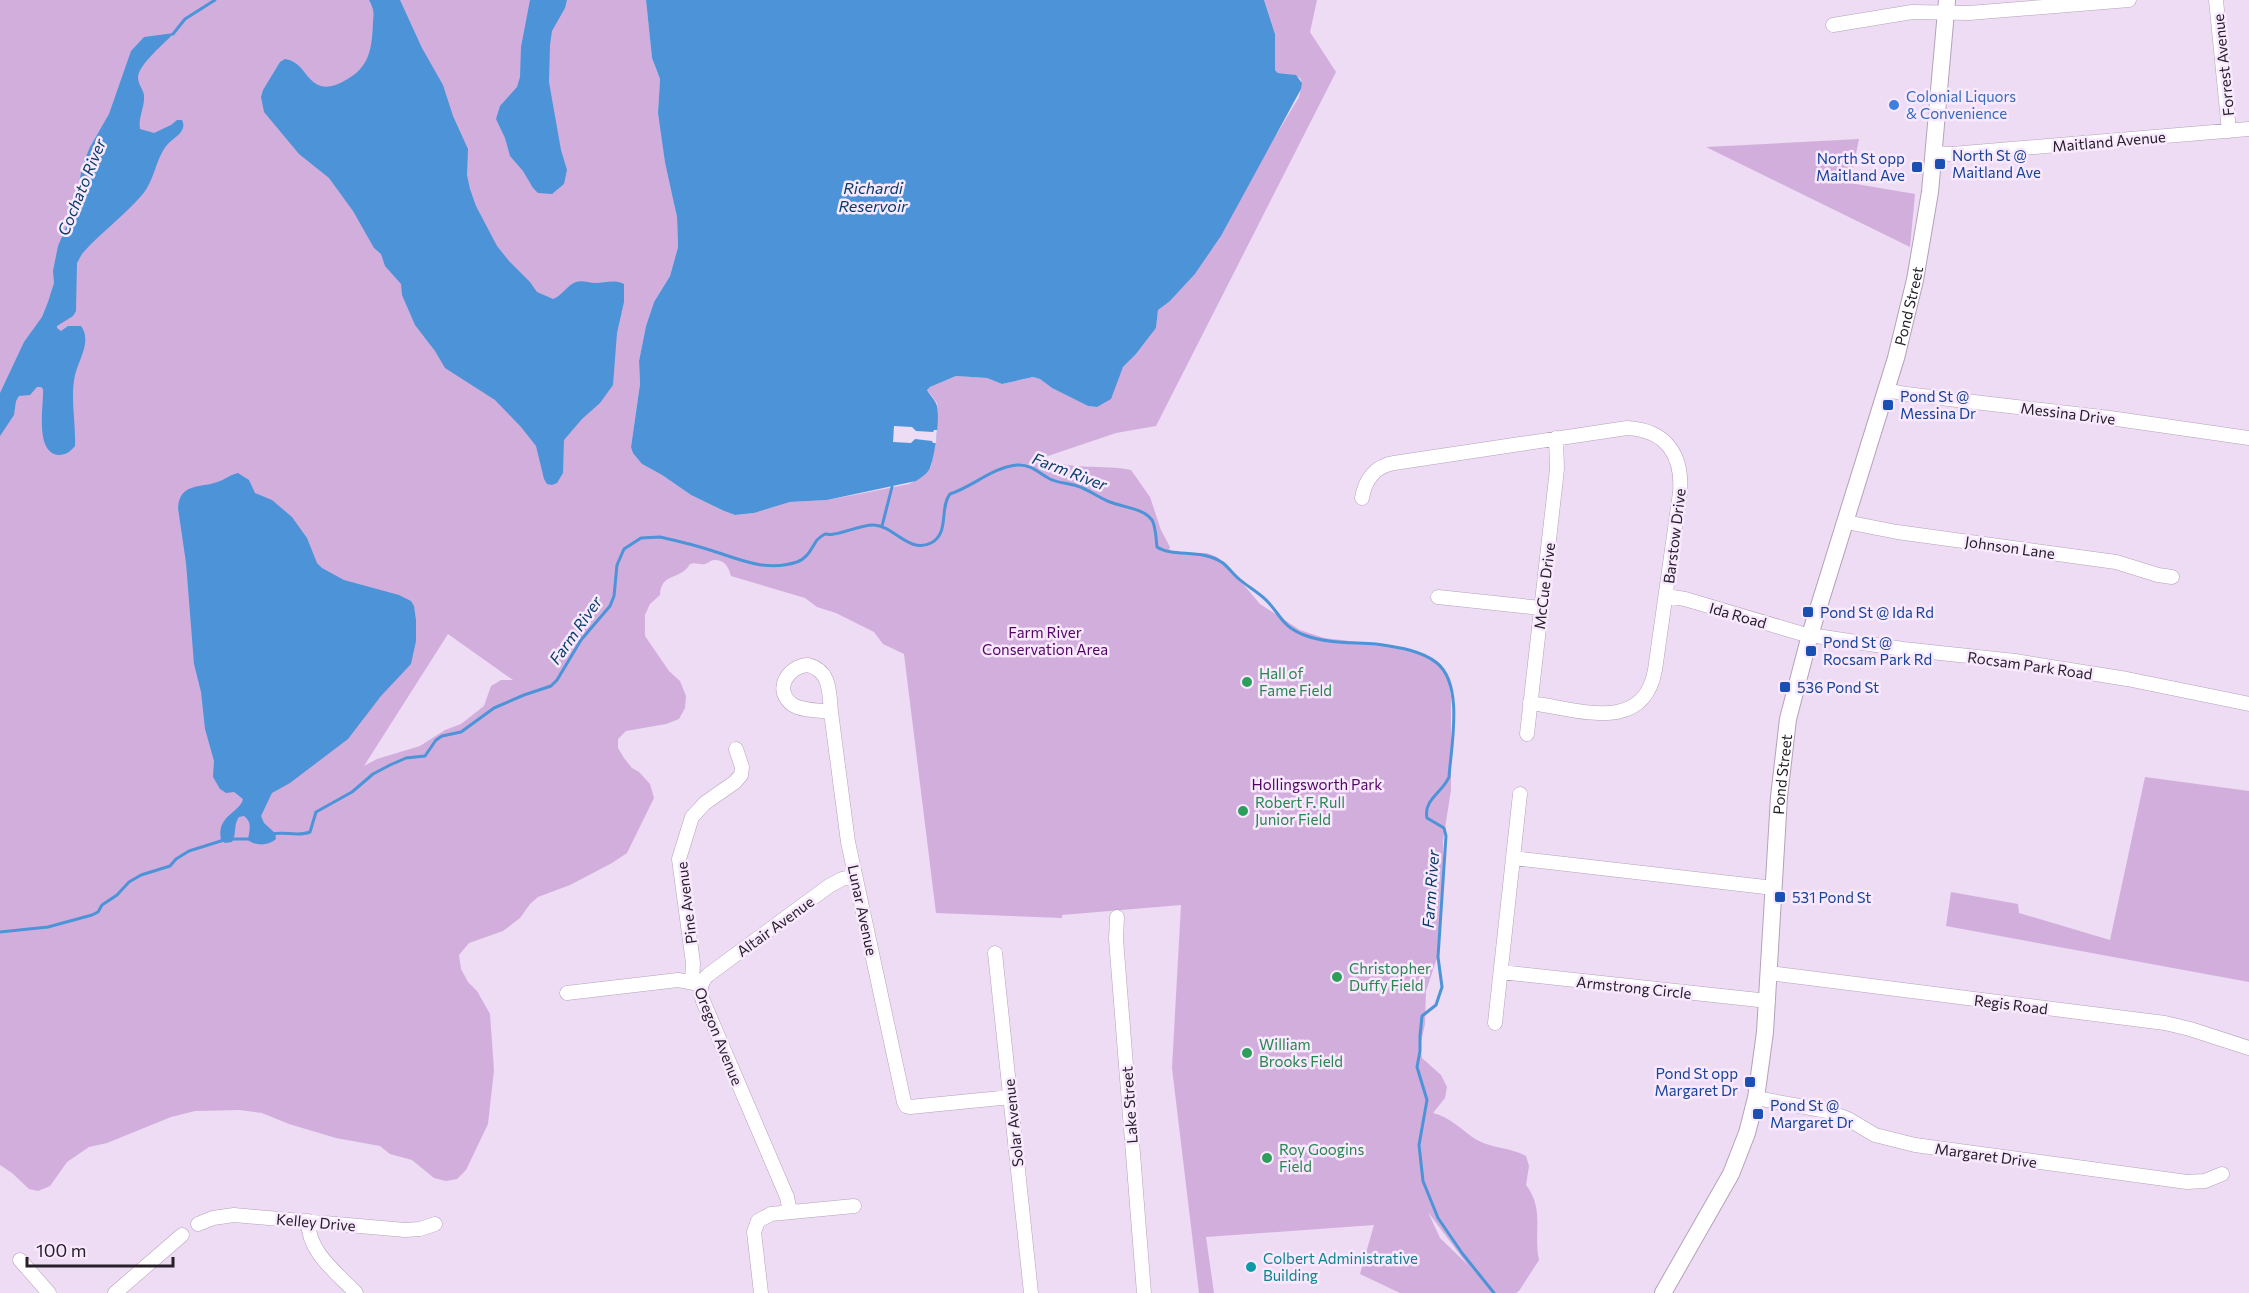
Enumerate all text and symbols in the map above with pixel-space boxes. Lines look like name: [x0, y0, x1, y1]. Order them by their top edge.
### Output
street label: Forrest Avenue: [2209, 13, 2237, 117]
place label: Colonial Liquors & Convenience: [1906, 87, 2016, 122]
marker: Colonial Liquors & Convenience: [1887, 98, 1901, 112]
street label: Maitland Avenue: [2052, 127, 2167, 155]
water label: Cochato River: [53, 135, 109, 238]
place label: North St @ Maitland Ave: [1952, 146, 2041, 181]
place label: North St opp Maitland Ave: [1816, 149, 1905, 184]
marker: North St @ Maitland Ave: [1933, 157, 1947, 171]
marker: North St opp Maitland Ave: [1910, 160, 1924, 174]
water label: Richardi Reservoir: [839, 178, 908, 215]
street label: Pond Street: [1890, 265, 1926, 347]
place label: Pond St @ Messina Dr: [1900, 387, 1976, 422]
marker: Pond St @ Messina Dr: [1881, 398, 1895, 412]
street label: Messina Drive: [2020, 398, 2116, 428]
water label: Farm River: [1030, 448, 1111, 494]
street label: Barstow Drive: [1659, 487, 1689, 585]
street label: Johnson Lane: [1964, 532, 2056, 562]
street label: McCue Drive: [1530, 541, 1558, 630]
water label: Farm River: [545, 592, 606, 668]
street label: Ida Road: [1707, 598, 1769, 632]
place label: Pond St @ Ida Rd: [1820, 603, 1934, 621]
marker: Pond St @ Ida Rd: [1801, 605, 1815, 619]
park label: Farm River Conservation Area: [982, 623, 1108, 658]
place label: Pond St @ Rocsam Park Rd: [1823, 633, 1932, 668]
marker: Pond St @ Rocsam Park Rd: [1804, 644, 1818, 658]
street label: Rocsam Park Road: [1966, 647, 2094, 683]
place label: Hall of Fame Field: [1259, 664, 1332, 699]
marker: Hall of Fame Field: [1240, 675, 1254, 689]
place label: 536 Pond St: [1797, 678, 1879, 696]
marker: 536 Pond St: [1778, 680, 1792, 694]
street label: Pond Street: [1769, 733, 1795, 815]
park label: Hollingsworth Park: [1252, 775, 1382, 793]
place label: Robert F. Rull Junior Field: [1255, 793, 1345, 828]
marker: Robert F. Rull Junior Field: [1236, 804, 1250, 818]
water label: Farm River: [1418, 849, 1442, 929]
street label: Pine Avenue: [672, 861, 700, 945]
street label: Lunar Avenue: [845, 863, 881, 957]
place label: 531 Pond St: [1792, 888, 1872, 906]
marker: 531 Pond St: [1773, 890, 1787, 904]
street label: Altair Avenue: [733, 892, 817, 960]
place label: Christopher Duffy Field: [1349, 959, 1431, 994]
marker: Christopher Duffy Field: [1330, 970, 1344, 984]
street label: Armstrong Circle: [1576, 972, 1693, 1002]
street label: Oregon Avenue: [691, 984, 747, 1088]
street label: Regis Road: [1973, 991, 2049, 1017]
place label: William Brooks Field: [1259, 1035, 1343, 1070]
marker: William Brooks Field: [1240, 1046, 1254, 1060]
place label: Pond St opp Margaret Dr: [1654, 1064, 1738, 1099]
street label: Lake Street: [1117, 1066, 1141, 1144]
marker: Pond St opp Margaret Dr: [1743, 1075, 1757, 1089]
street label: Solar Avenue: [999, 1078, 1027, 1168]
place label: Pond St @ Margaret Dr: [1770, 1096, 1854, 1131]
marker: Pond St @ Margaret Dr: [1751, 1107, 1765, 1121]
street label: Margaret Drive: [1934, 1139, 2038, 1171]
place label: Roy Googins Field: [1279, 1140, 1364, 1175]
marker: Roy Googins Field: [1260, 1151, 1274, 1165]
street label: Kelley Drive: [276, 1210, 357, 1234]
scale bar: [27, 1230, 172, 1268]
text: 100 m: [36, 1239, 86, 1261]
place label: Colbert Administrative Building: [1263, 1249, 1418, 1284]
marker: Colbert Administrative Building: [1244, 1260, 1258, 1274]

